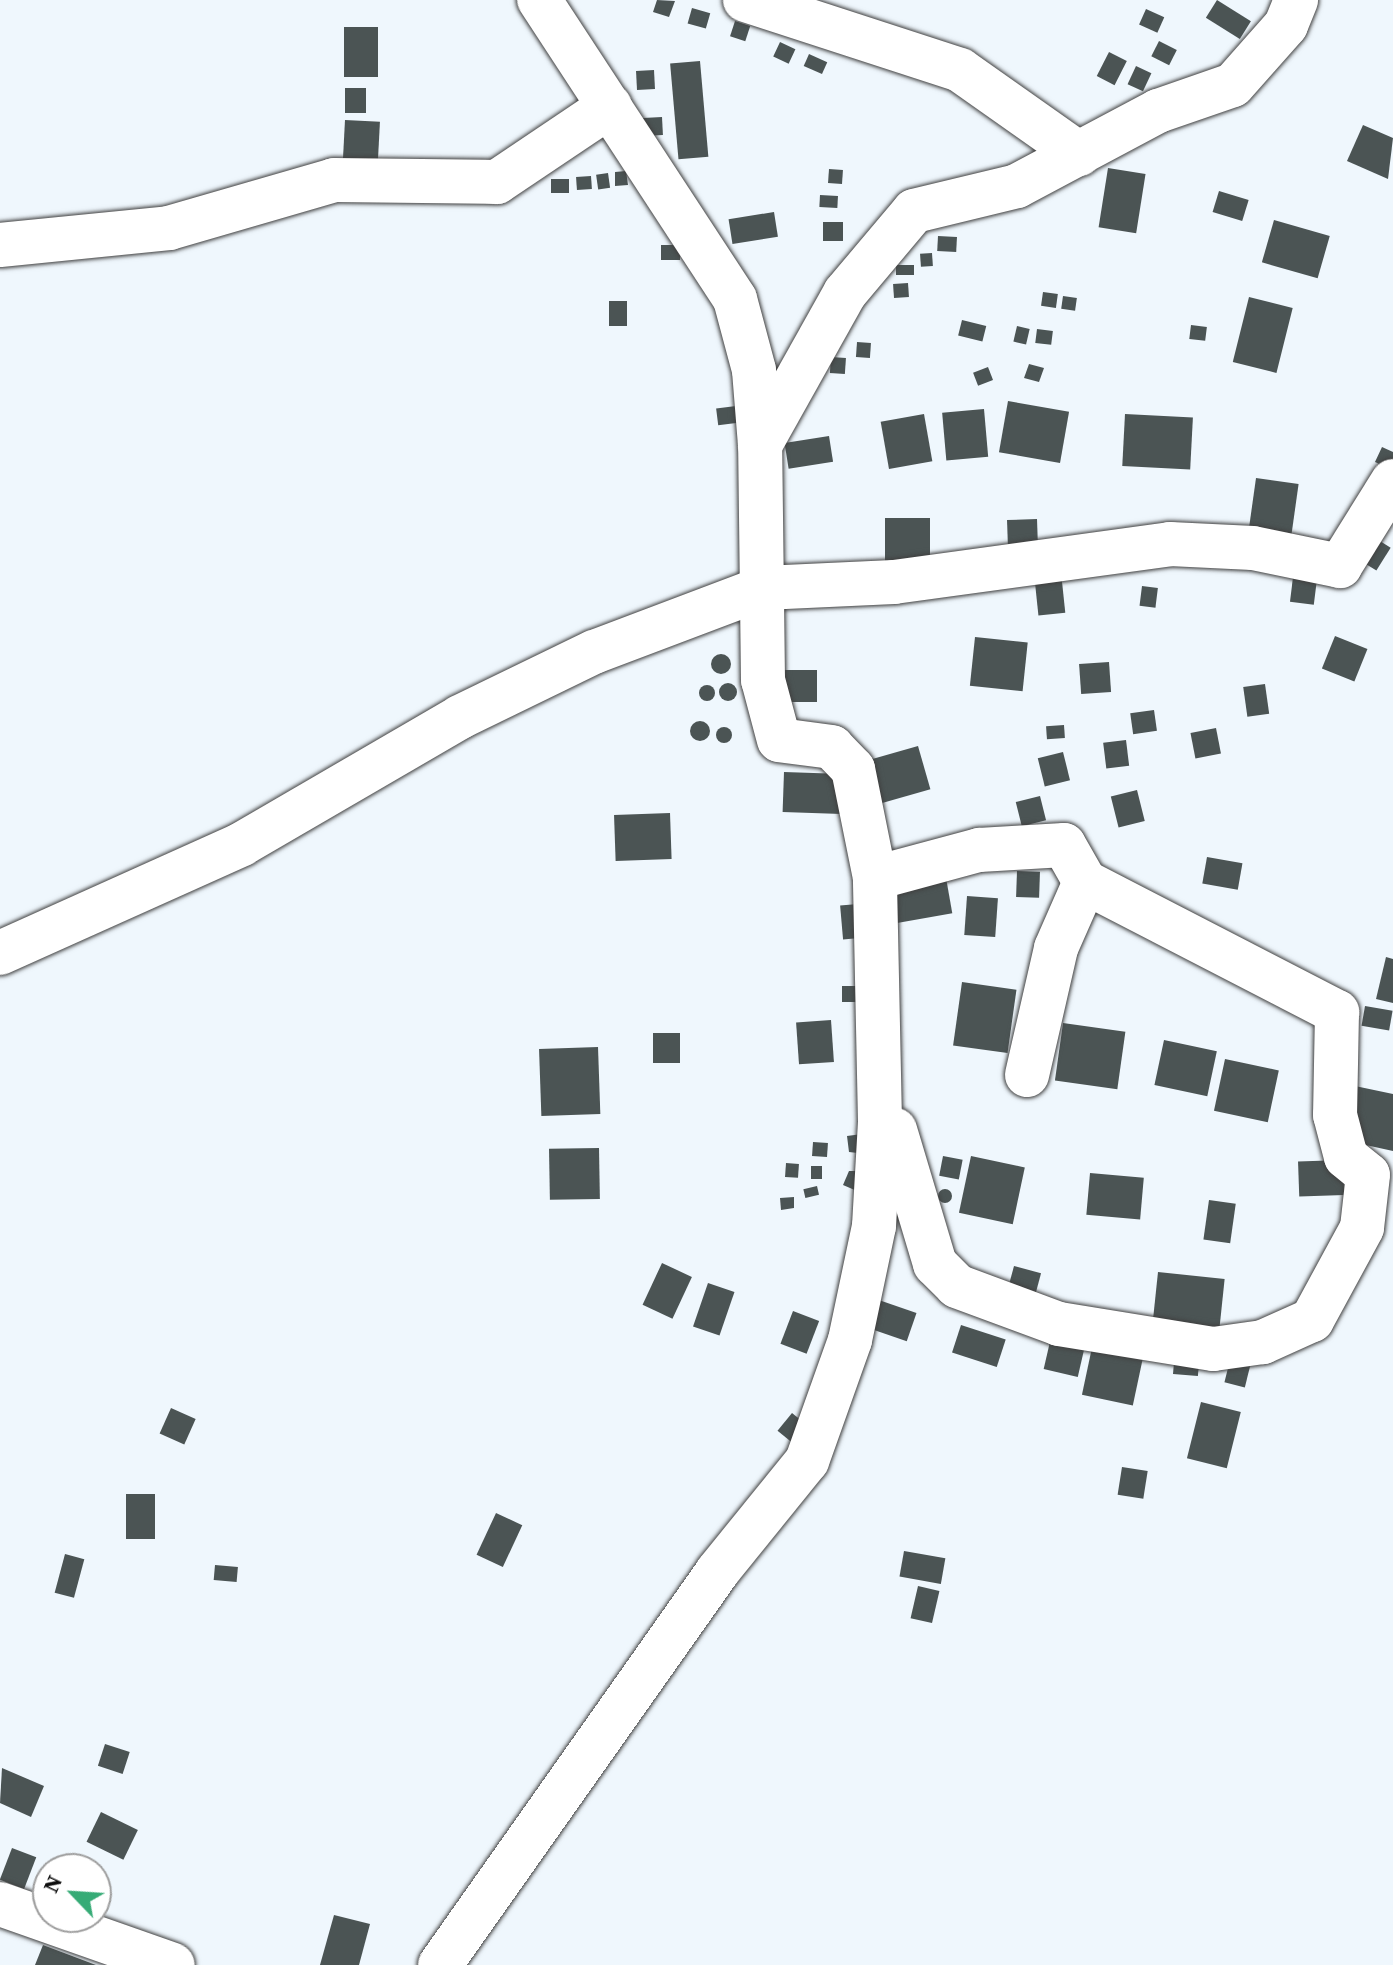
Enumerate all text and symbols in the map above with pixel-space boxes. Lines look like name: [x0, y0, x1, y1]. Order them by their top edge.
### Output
north arrow: [32, 1853, 112, 1933]
text: N: [35, 1870, 69, 1897]

